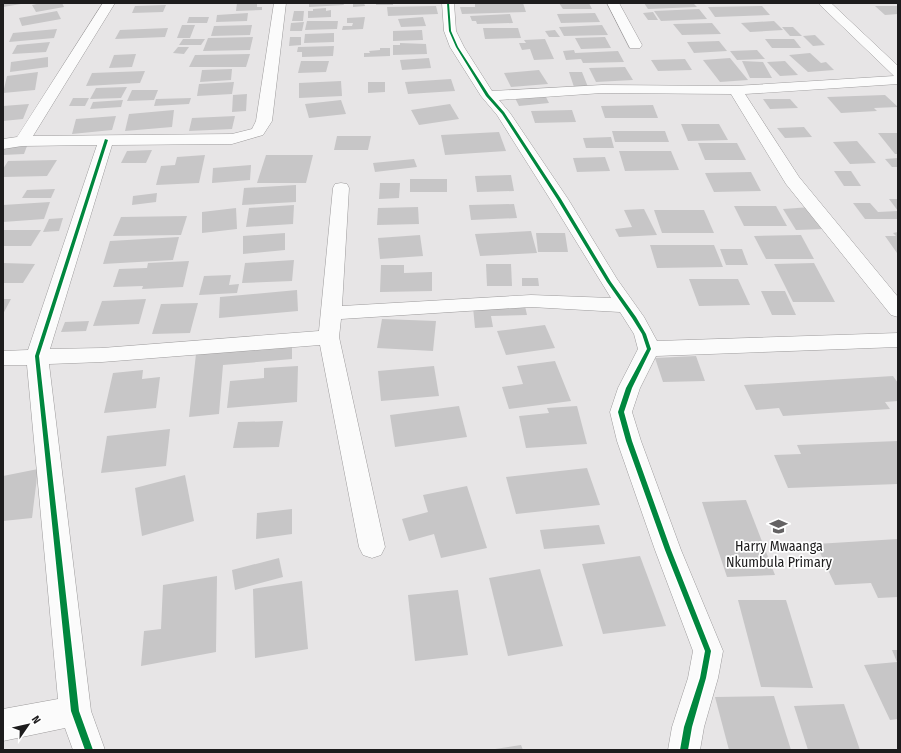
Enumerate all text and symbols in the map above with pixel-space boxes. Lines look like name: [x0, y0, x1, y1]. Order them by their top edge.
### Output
school or university icon: Harry Mwaanga Nkumbula Primary: [769, 516, 789, 536]
place label: Harry Mwaanga Nkumbula Primary: [726, 538, 833, 571]
north arrow: [8, 705, 48, 745]
text: N: [29, 713, 43, 726]

